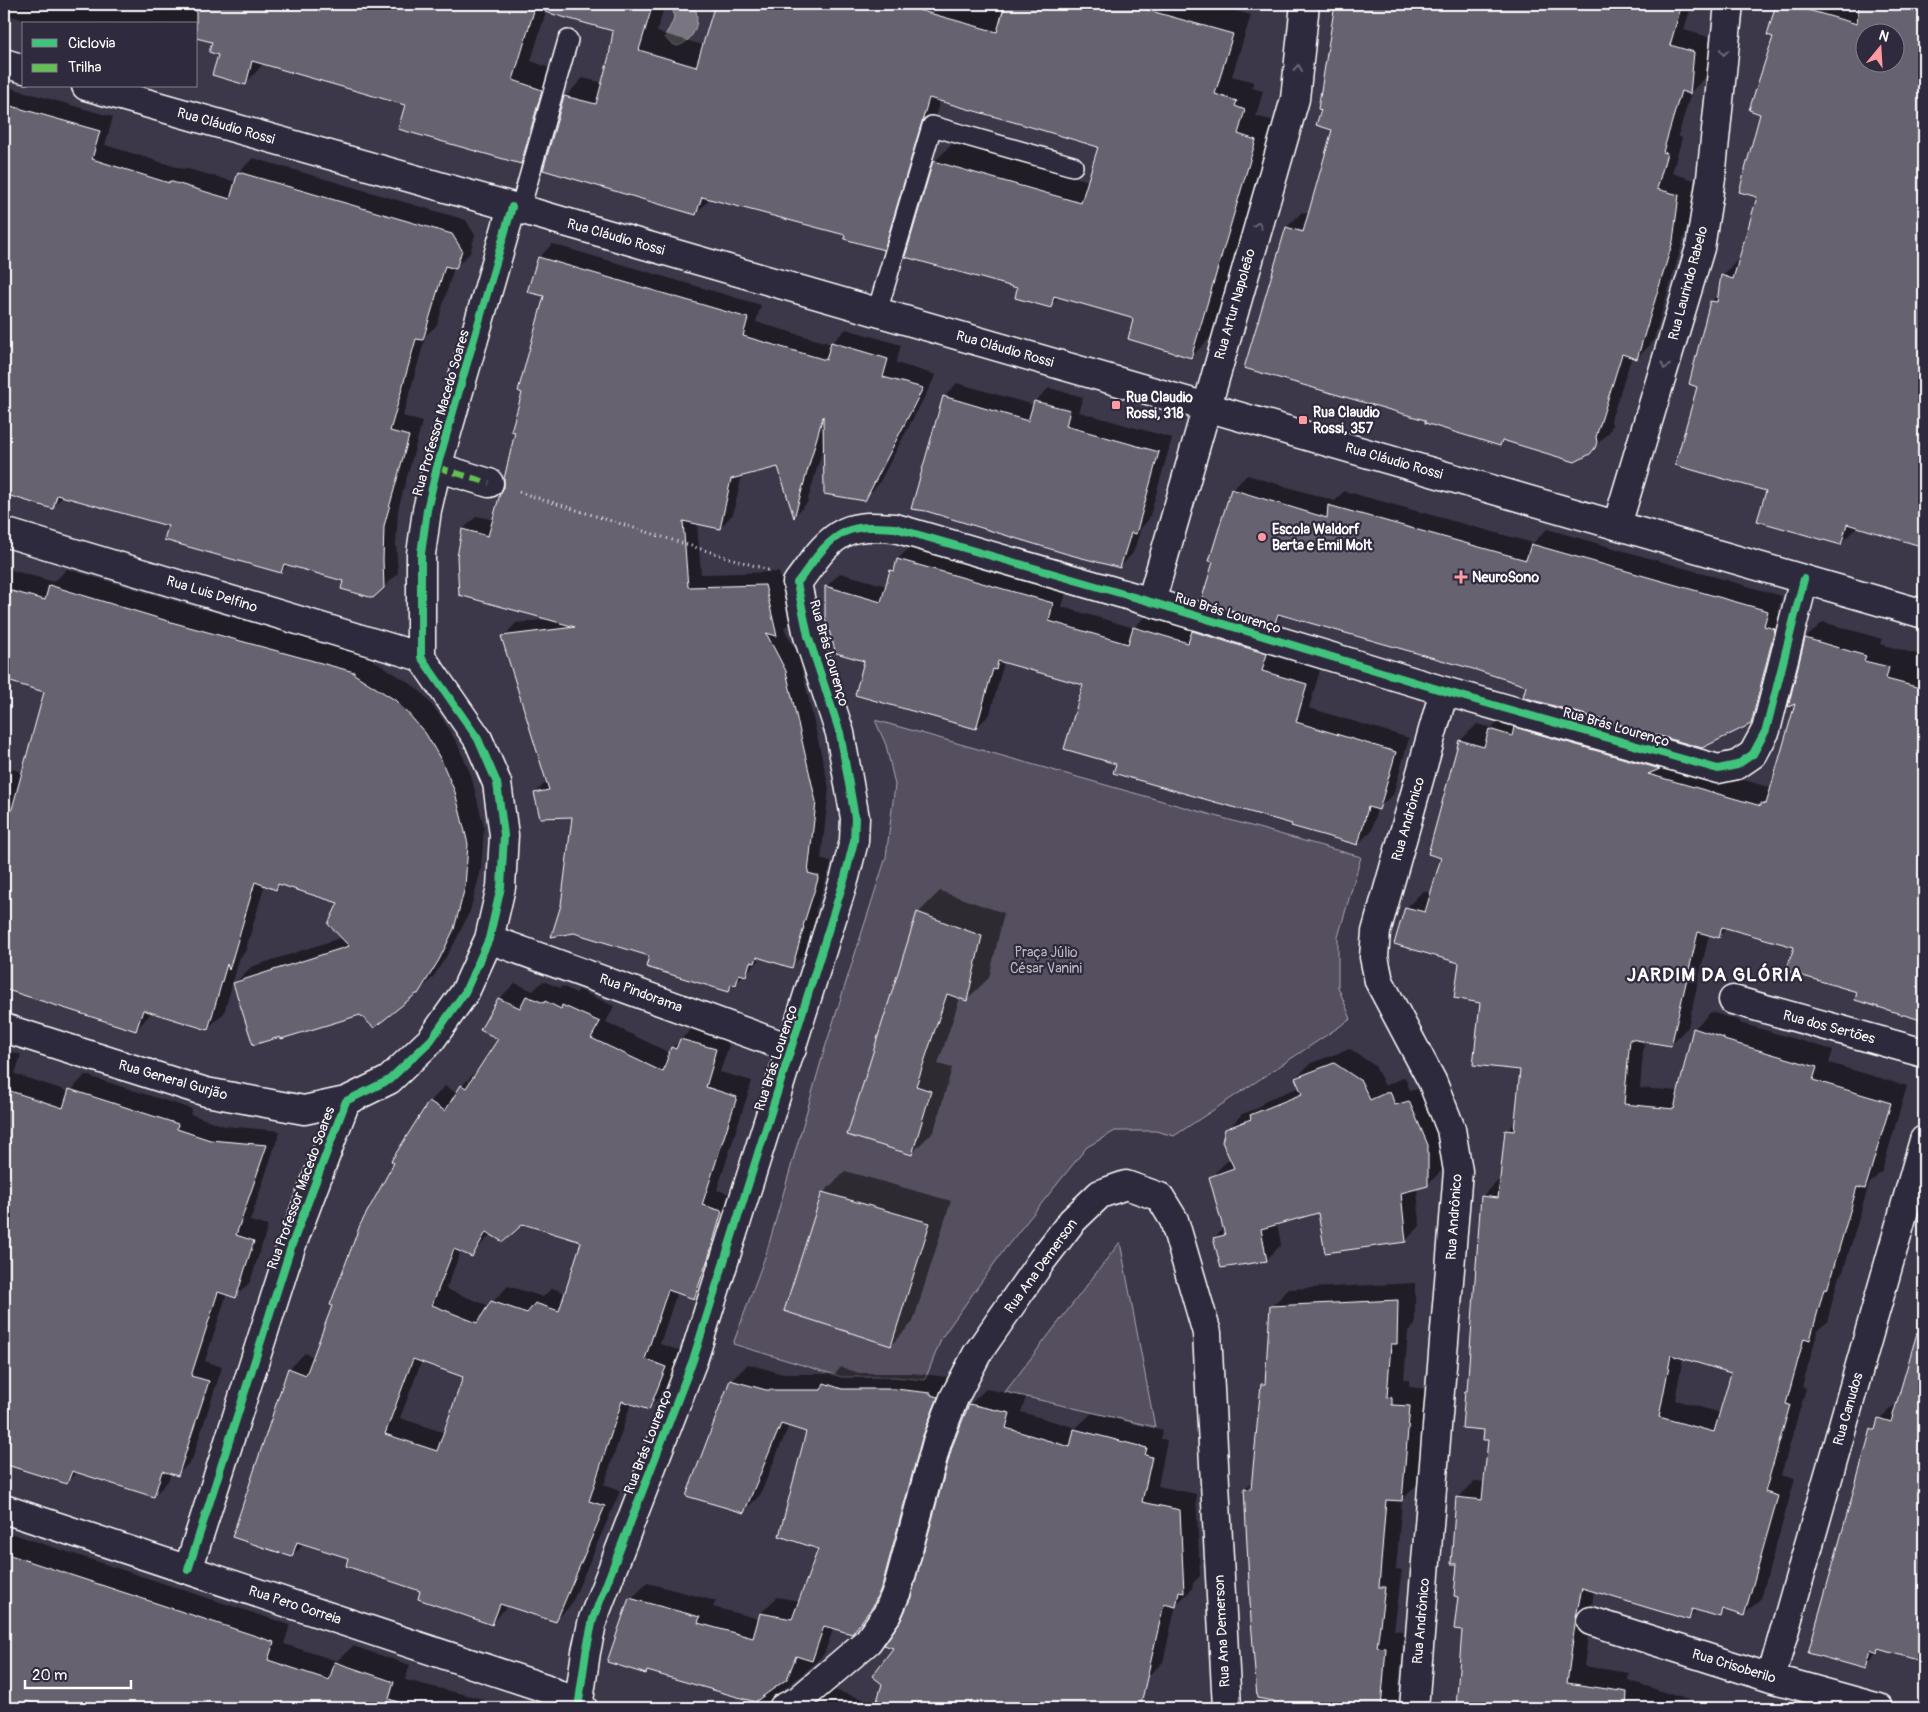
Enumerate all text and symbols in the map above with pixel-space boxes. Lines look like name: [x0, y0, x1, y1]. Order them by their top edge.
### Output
legend: [22, 22, 198, 88]
north arrow: [1856, 22, 1906, 72]
text: N: [1877, 27, 1891, 46]
text: Ciclovia: [68, 34, 116, 53]
one-way arrow: [1719, 49, 1730, 57]
text: Trilha: [68, 58, 102, 77]
one-way arrow: [1292, 64, 1303, 72]
street label: Rua Cláudio Rossi: [175, 104, 277, 148]
street label: Rua Cláudio Rossi: [565, 215, 667, 259]
one-way arrow: [1253, 222, 1263, 230]
street label: Rua Laurindo Rabelo: [1665, 224, 1712, 342]
street label: Rua Artur Napoleão: [1211, 246, 1259, 361]
street label: Rua Professor Macedo Soares: [409, 327, 473, 498]
street label: Rua Cláudio Rossi: [954, 327, 1056, 371]
one-way arrow: [1661, 361, 1671, 369]
place label: Rua Claudio Rossi, 318: [1126, 389, 1193, 422]
marker: Rua Claudio Rossi, 318: [1110, 399, 1122, 411]
place label: Rua Claudio Rossi, 357: [1313, 404, 1380, 437]
marker: Rua Claudio Rossi, 357: [1297, 414, 1309, 426]
street label: Rua Cláudio Rossi: [1343, 439, 1445, 483]
place label: Escola Waldorf Berta e Emil Molt: [1272, 521, 1372, 554]
marker: Escola Waldorf Berta e Emil Molt: [1256, 531, 1268, 543]
place label: NeuroSono: [1472, 569, 1539, 586]
marker: NeuroSono: [1454, 570, 1468, 584]
street label: Rua Luis Delfino: [164, 572, 260, 616]
street label: Rua Brás Lourenço: [1173, 589, 1284, 637]
street label: Rua Brás Lourenço: [806, 598, 852, 709]
street label: Rua Brás Lourenço: [1561, 704, 1672, 750]
street label: Rua Andrônico: [1388, 775, 1428, 863]
park label: Praça Júlio César Vanini: [1010, 944, 1083, 977]
district label: JARDIM DA GLÓRIA: [1627, 963, 1803, 987]
street label: Rua Pindorama: [597, 970, 685, 1016]
street label: Rua Brás Lourenço: [751, 1003, 801, 1113]
street label: Rua dos Sertões: [1781, 1007, 1878, 1048]
street label: Rua General Gurjão: [117, 1056, 230, 1104]
street label: Rua Professor Macedo Soares: [264, 1104, 339, 1272]
street label: Rua Andrônico: [1443, 1173, 1466, 1261]
street label: Rua Ana Demerson: [1001, 1215, 1081, 1317]
street label: Rua Canudos: [1830, 1370, 1867, 1447]
street label: Rua Brás Lourenço: [620, 1387, 676, 1496]
street label: Rua Ana Demerson: [1211, 1574, 1233, 1688]
street label: Rua Andrônico: [1409, 1577, 1433, 1665]
street label: Rua Pero Correia: [247, 1582, 343, 1628]
street label: Rua Crisoberilo: [1690, 1645, 1778, 1687]
scale bar: [25, 1657, 131, 1689]
text: 20 m: [32, 1666, 67, 1685]

